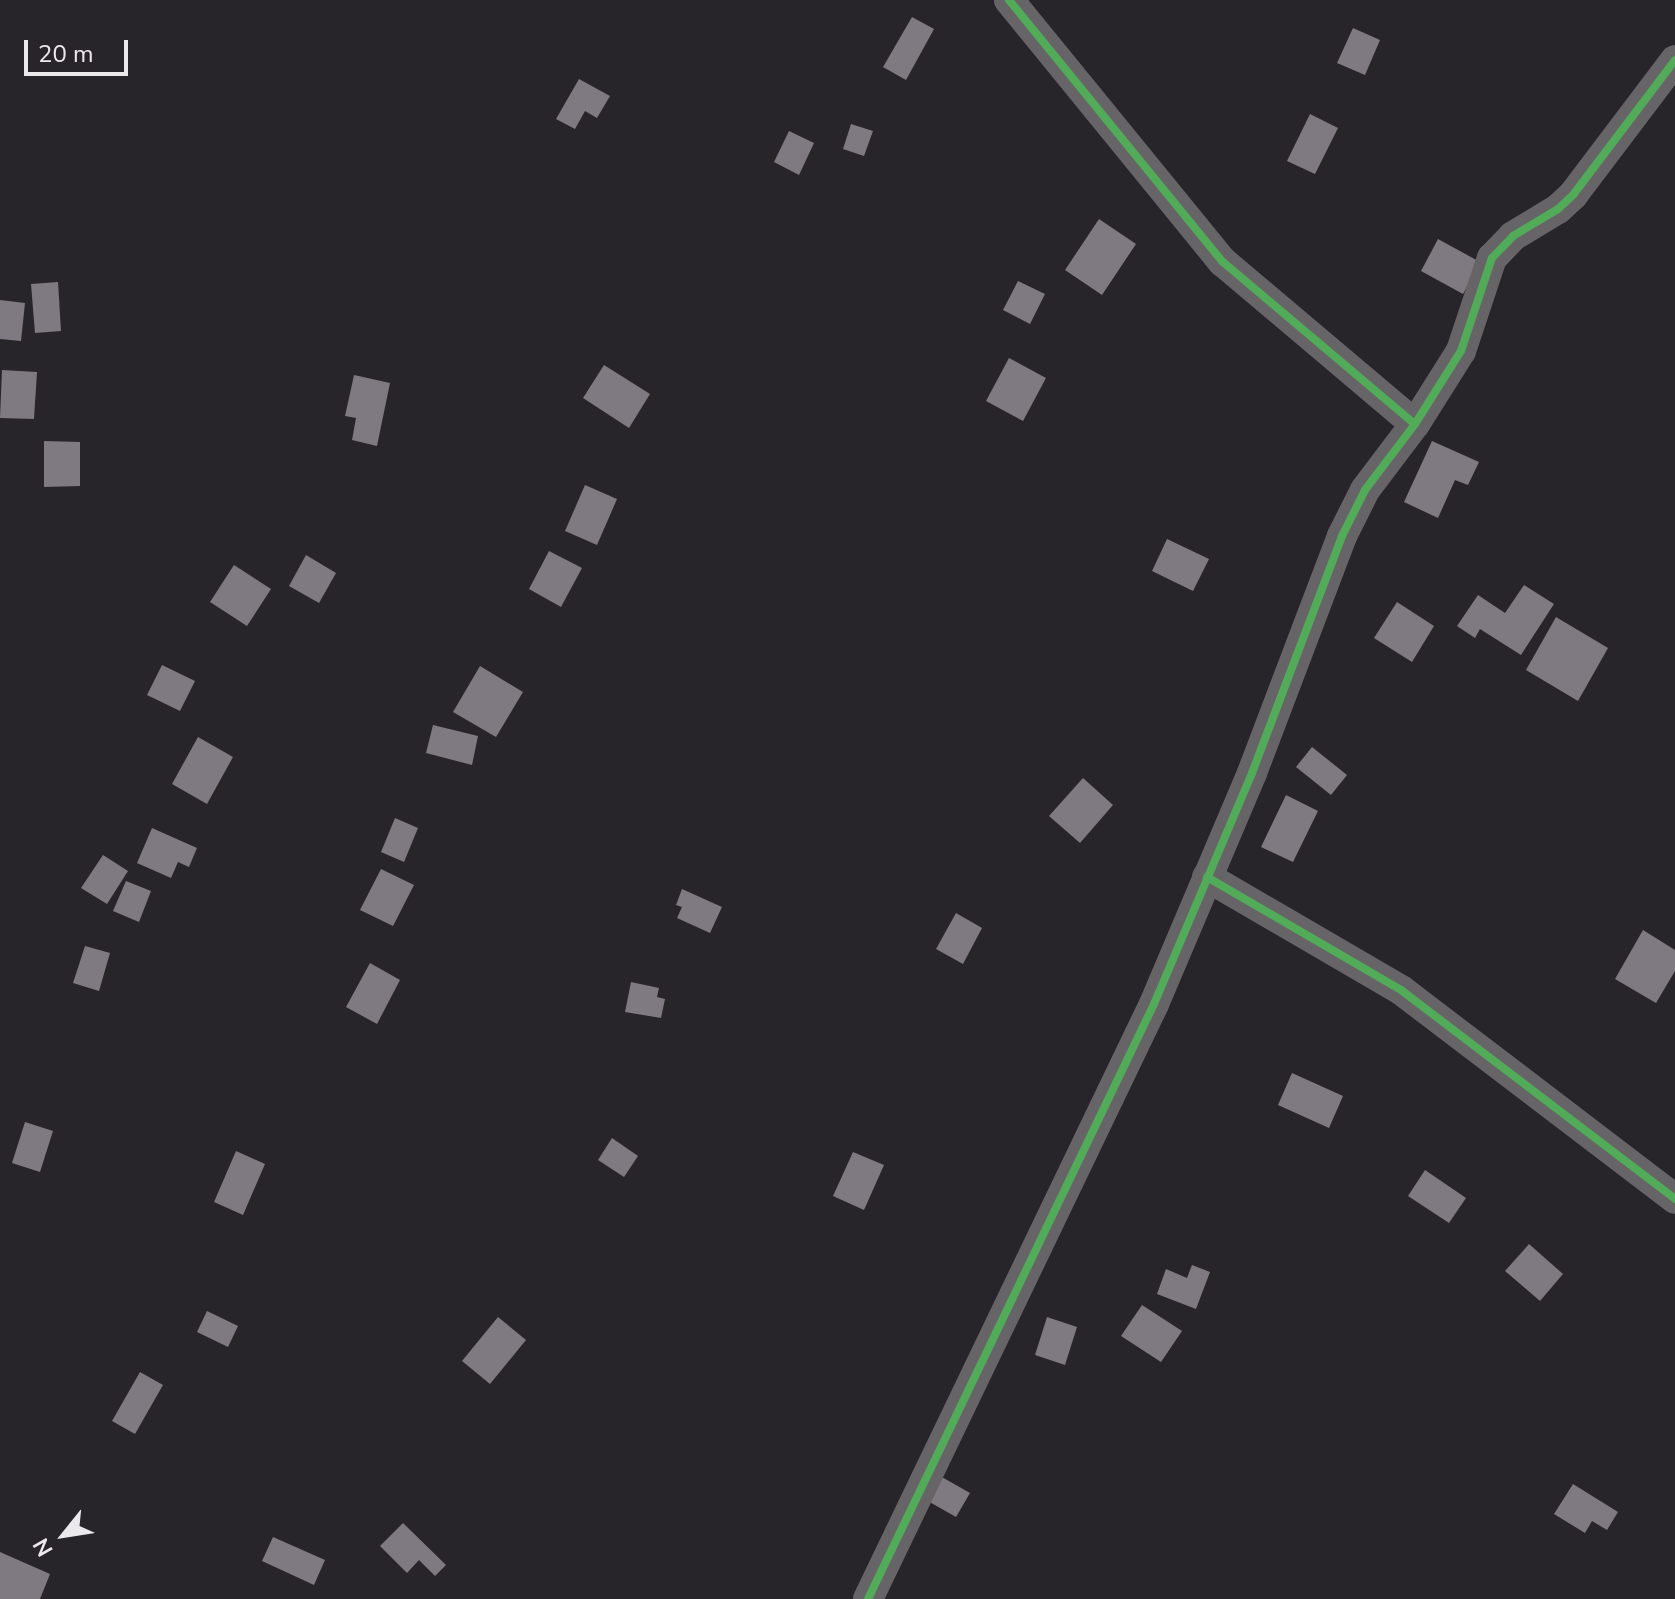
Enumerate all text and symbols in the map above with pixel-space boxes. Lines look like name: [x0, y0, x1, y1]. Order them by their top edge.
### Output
scale bar: [28, 24, 132, 74]
text: 20 m: [38, 38, 94, 70]
north arrow: [24, 1495, 104, 1575]
text: N: [26, 1532, 60, 1562]

